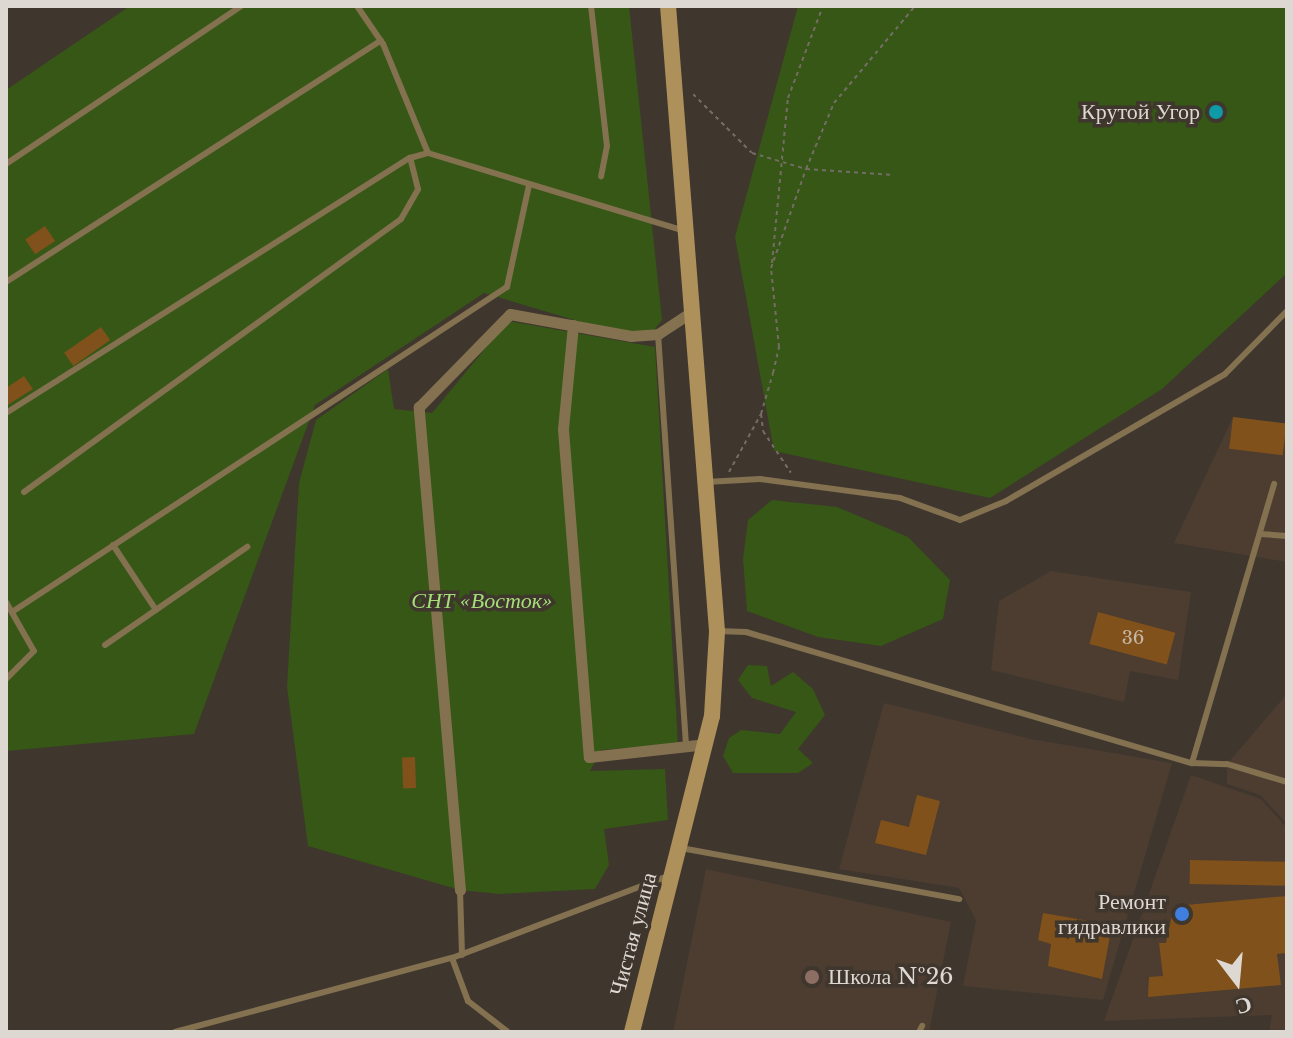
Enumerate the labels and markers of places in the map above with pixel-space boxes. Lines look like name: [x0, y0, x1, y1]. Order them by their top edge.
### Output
place label: Крутой Угор: [1081, 99, 1200, 125]
marker: Крутой Угор: [1207, 103, 1225, 121]
place label: Ремонт гидравлики: [1058, 888, 1166, 940]
marker: Ремонт гидравлики: [1173, 905, 1191, 923]
place label: Школа №26: [828, 964, 953, 990]
marker: Школа №26: [803, 968, 821, 986]

